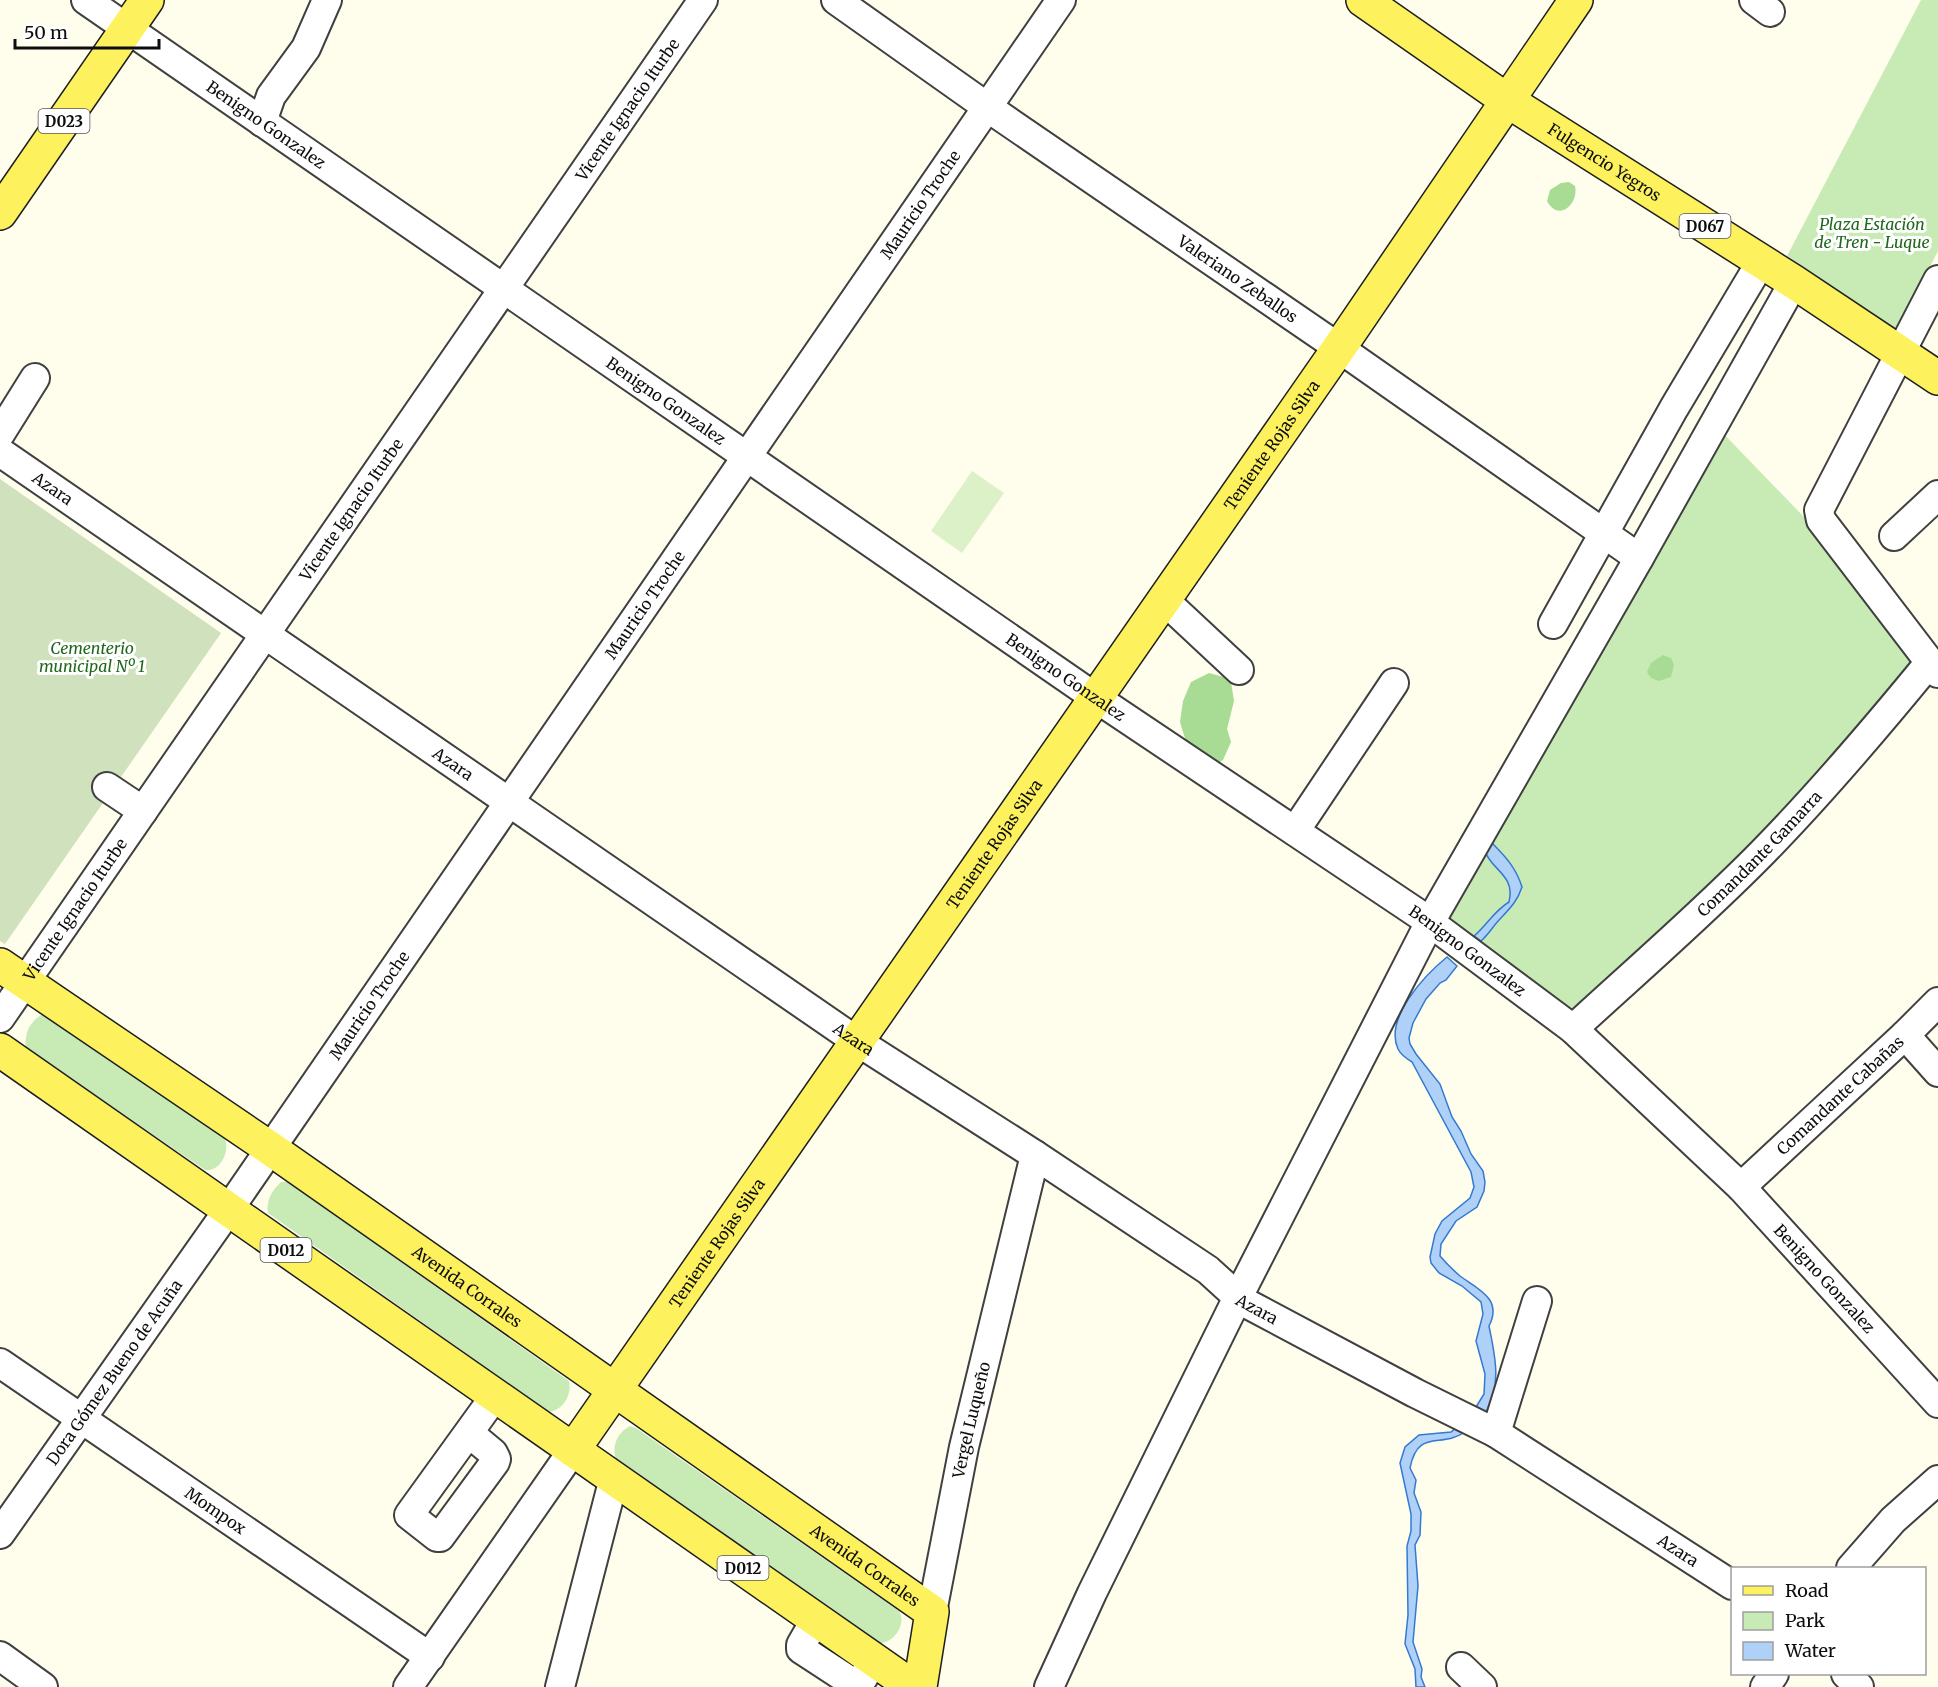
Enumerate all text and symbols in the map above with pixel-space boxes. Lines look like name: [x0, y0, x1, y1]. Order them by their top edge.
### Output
scale bar: [15, 12, 159, 50]
text: 50 m: [24, 21, 68, 44]
street label: Vicente Ignacio Iturbe: [571, 35, 683, 185]
street label: Benigno Gonzalez: [203, 76, 330, 173]
road number: D023: [38, 109, 90, 133]
street label: Fulgencio Yegros: [1544, 119, 1665, 205]
street label: Mauricio Troche: [876, 146, 965, 263]
road number: D067: [1680, 214, 1730, 238]
park label: Plaza Estación de Tren - Luque: [1814, 214, 1930, 252]
street label: Valeriano Zeballos: [1173, 230, 1302, 327]
street label: Benigno Gonzalez: [603, 353, 730, 449]
street label: Teniente Rojas Silva: [1220, 376, 1324, 514]
street label: Vicente Ignacio Iturbe: [294, 434, 407, 585]
street label: Azara: [28, 467, 77, 509]
street label: Mauricio Troche: [600, 547, 689, 663]
street label: Benigno Gonzalez: [1002, 629, 1130, 725]
park label: Cementerio municipal Nº 1: [39, 638, 145, 676]
street label: Azara: [428, 742, 478, 785]
street label: Teniente Rojas Silva: [942, 775, 1047, 913]
street label: Comandante Gamarra: [1693, 786, 1826, 921]
street label: Vicente Ignacio Iturbe: [18, 834, 131, 985]
street label: Benigno Gonzalez: [1405, 901, 1530, 1001]
street label: Mauricio Troche: [325, 947, 414, 1063]
street label: Azara: [829, 1018, 878, 1060]
street label: Comandante Cabañas: [1772, 1031, 1908, 1159]
street label: Teniente Rojas Silva: [665, 1174, 769, 1312]
street label: Benigno Gonzalez: [1770, 1220, 1879, 1337]
road number: D012: [260, 1238, 312, 1262]
street label: Avenida Corrales: [408, 1241, 526, 1332]
street label: Dora Gómez Bueno de Acuña: [42, 1275, 186, 1469]
street label: Azara: [1232, 1289, 1282, 1329]
street label: Vergel Luqueño: [948, 1360, 994, 1481]
street label: Mompox: [181, 1482, 250, 1538]
street label: Avenida Corrales: [806, 1519, 924, 1611]
street label: Azara: [1653, 1529, 1703, 1571]
road number: D012: [718, 1556, 768, 1580]
legend: [1731, 1567, 1926, 1675]
text: Road: [1785, 1579, 1829, 1602]
text: Park: [1785, 1609, 1826, 1632]
text: Water: [1784, 1639, 1836, 1662]

